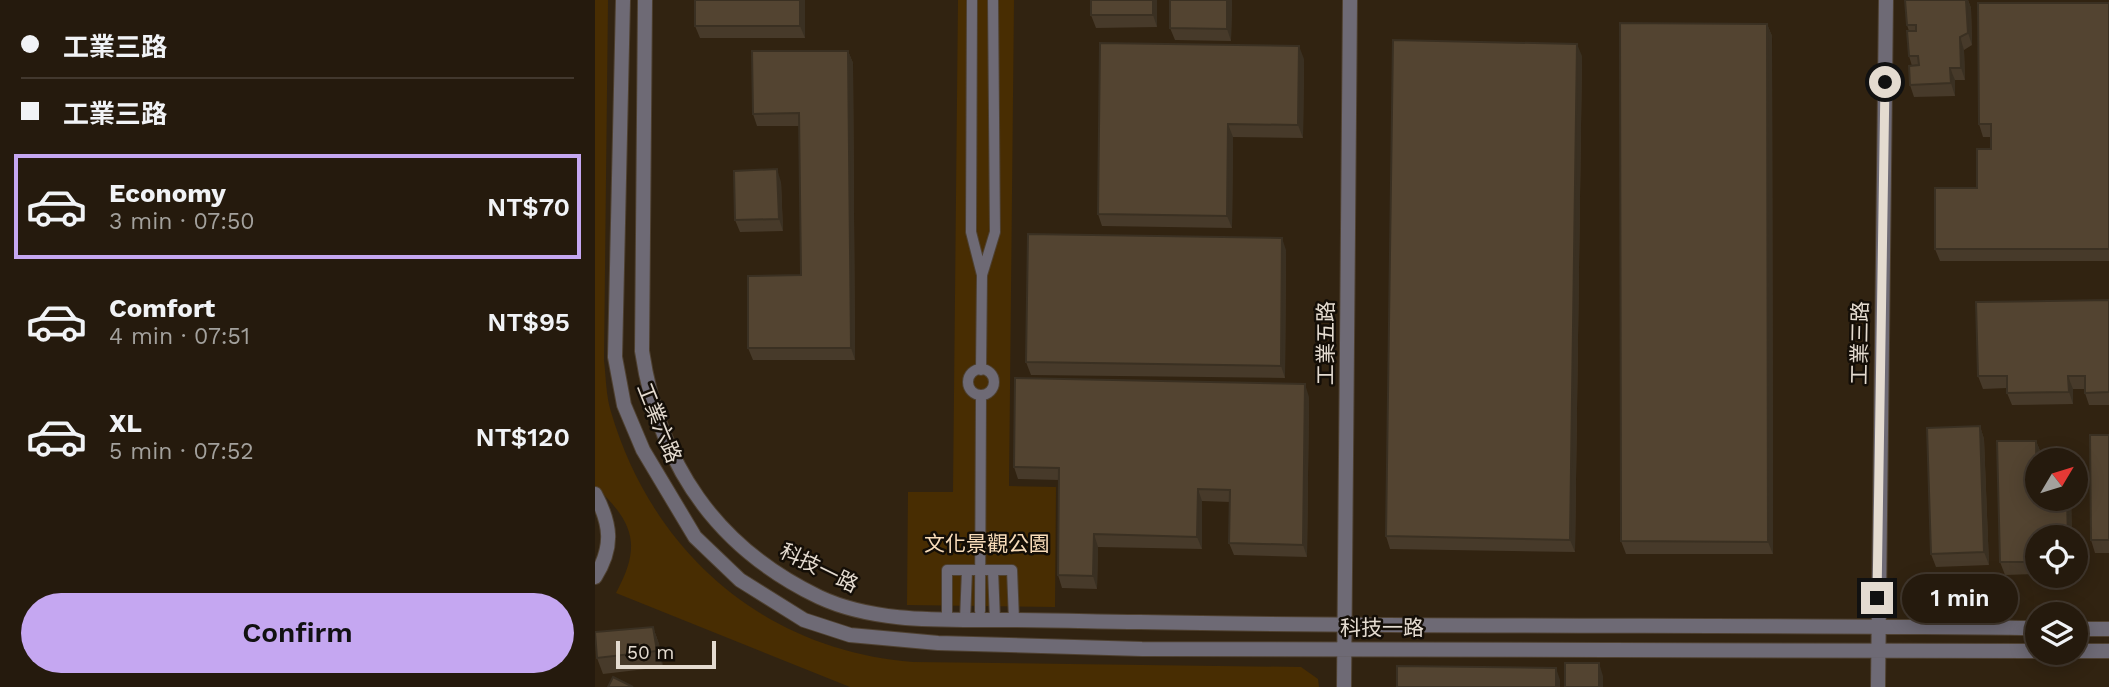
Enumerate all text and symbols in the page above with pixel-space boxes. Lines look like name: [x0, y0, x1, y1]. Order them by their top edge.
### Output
text: 工業三路: [63, 32, 167, 62]
route start: [1869, 66, 1901, 98]
text: 工業三路: [63, 99, 167, 129]
icon: car: [25, 175, 88, 238]
text: Economy: [109, 178, 226, 208]
text: NT$70: [487, 192, 570, 222]
text: 3 min · 07:50: [109, 208, 255, 235]
icon: car: [25, 290, 88, 353]
text: Comfort: [109, 293, 215, 323]
street label: 工業五路: [1313, 301, 1338, 385]
street label: 工業三路: [1846, 301, 1873, 385]
text: NT$95: [487, 307, 570, 337]
text: 4 min · 07:51: [109, 323, 250, 350]
street label: 工業六路: [632, 379, 687, 466]
icon: car: [25, 405, 88, 468]
text: XL: [109, 408, 142, 438]
text: NT$120: [476, 422, 570, 452]
text: 5 min · 07:52: [109, 438, 254, 465]
north arrow: [2025, 448, 2088, 511]
map controls: [2025, 448, 2088, 665]
button: locate: [2025, 525, 2088, 588]
park label: 文化景觀公園: [924, 531, 1050, 556]
street label: 科技一路: [776, 538, 862, 597]
callout: 1 min: [1901, 574, 2017, 622]
route end: [1861, 582, 1893, 614]
text: 1 min: [1930, 585, 1990, 612]
button: Confirm: [21, 593, 574, 673]
button: layers: [2025, 602, 2088, 665]
street label: 科技一路: [1340, 615, 1424, 640]
scale bar: [616, 638, 716, 670]
text: 50 m: [627, 641, 674, 664]

